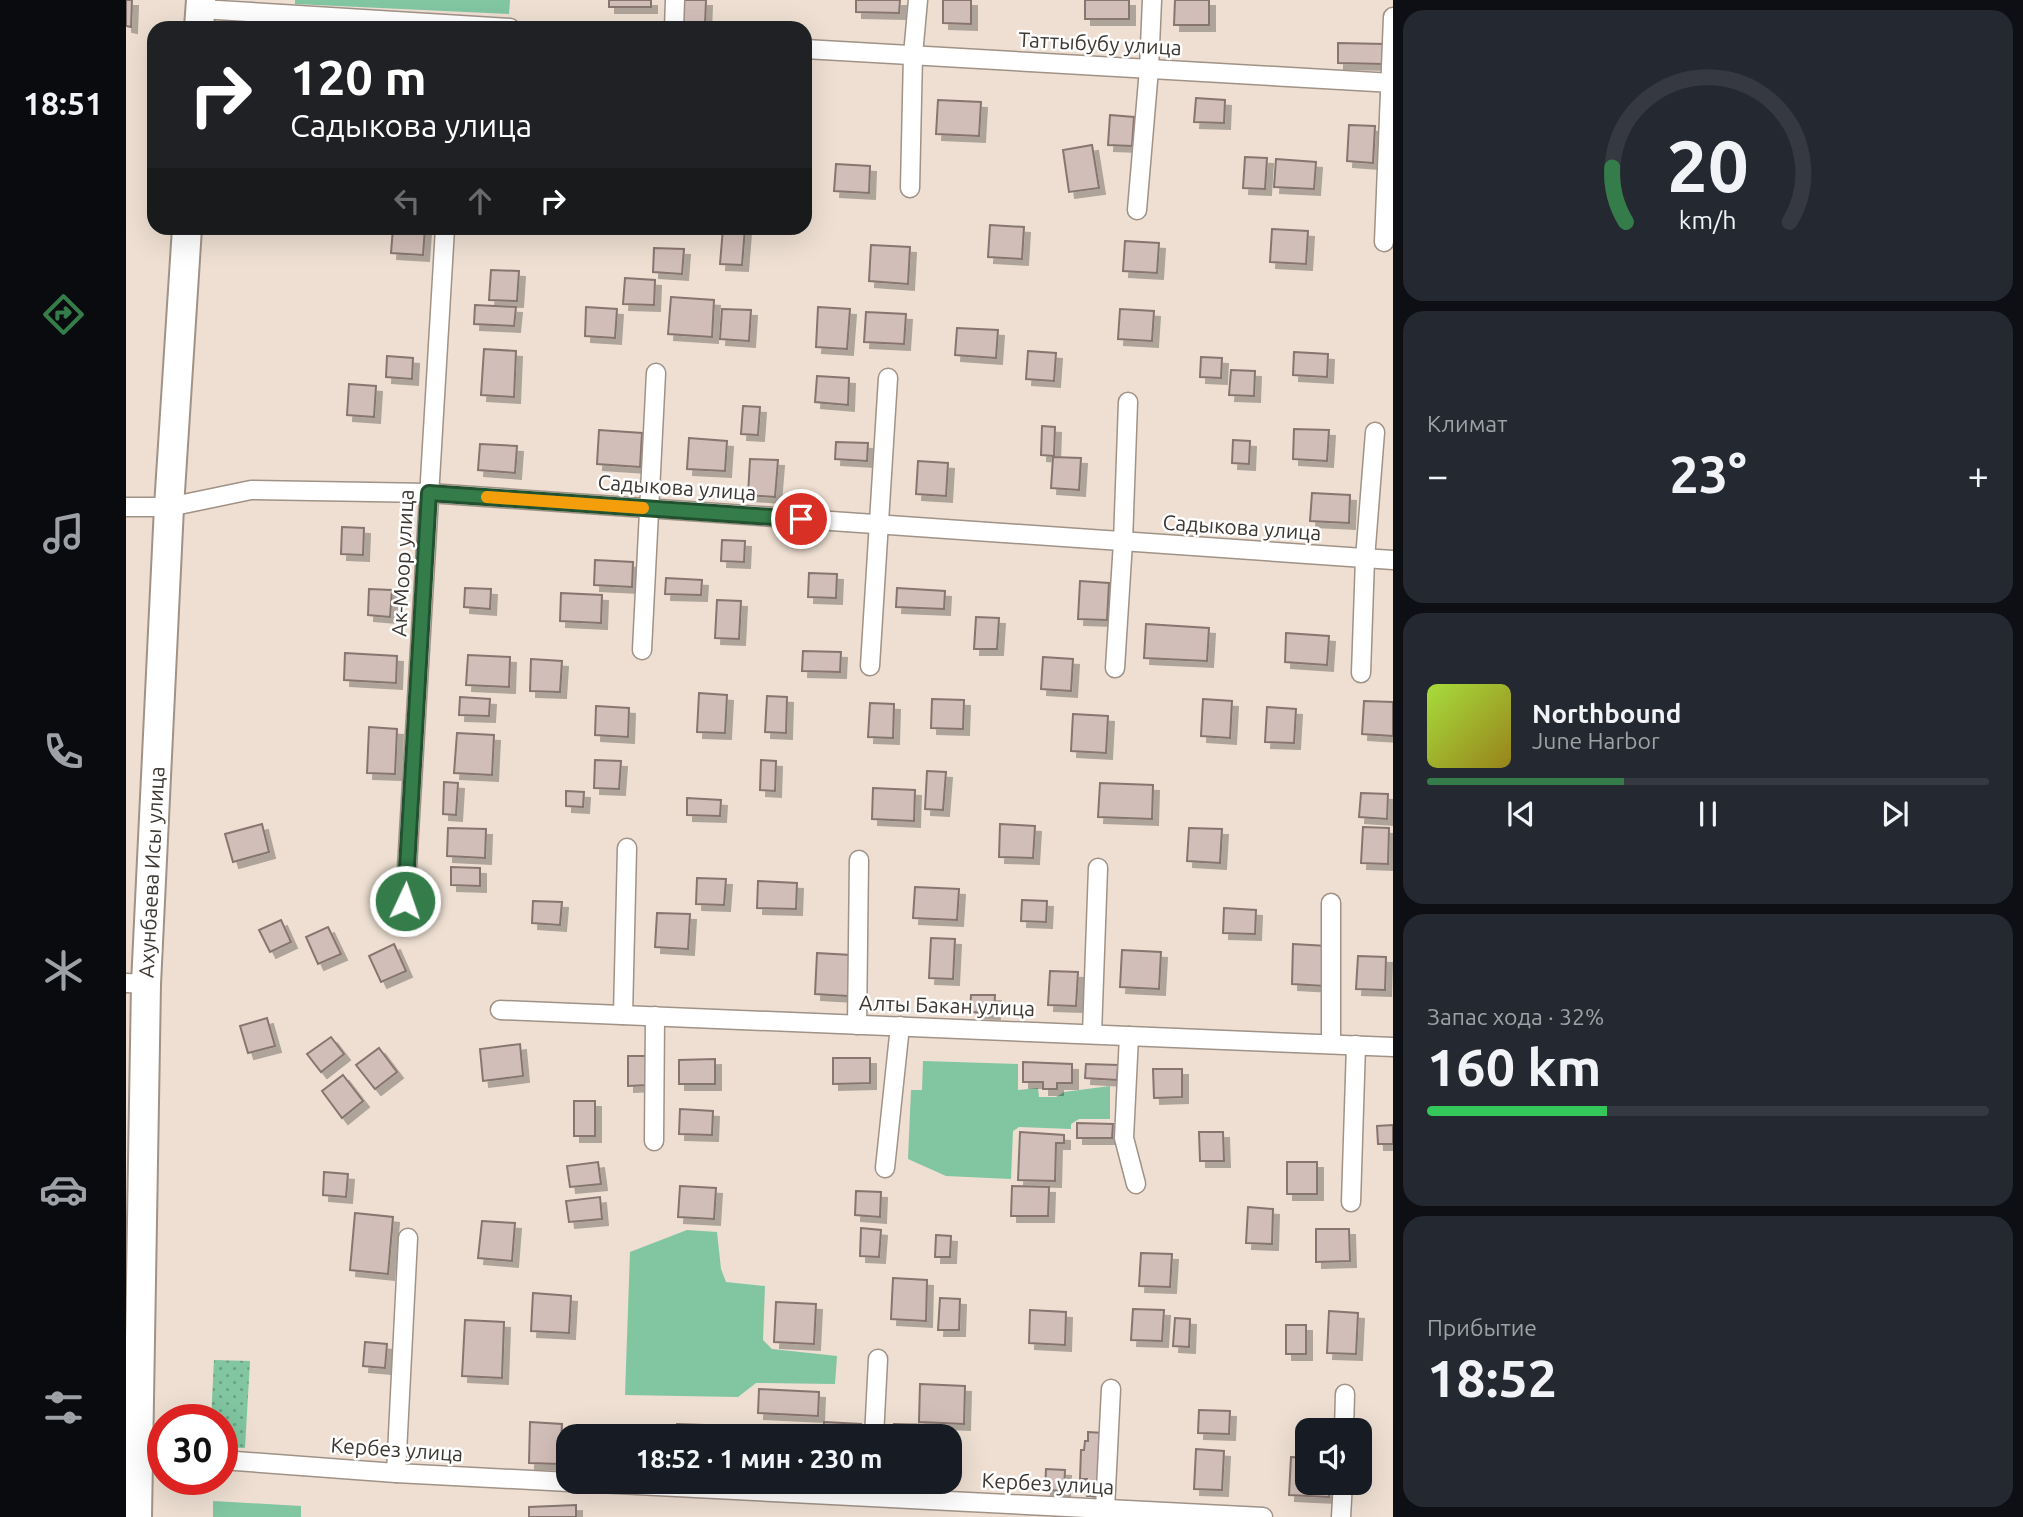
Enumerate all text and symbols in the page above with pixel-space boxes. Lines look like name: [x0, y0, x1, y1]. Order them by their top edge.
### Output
street label: Таттыбубу улица: [1018, 27, 1182, 59]
icon: right: [175, 49, 266, 140]
text: 120 m: [290, 49, 427, 104]
text: 18:51: [23, 85, 103, 121]
text: Садыкова улица: [290, 107, 532, 143]
text: 20: [1667, 124, 1749, 206]
icon: left: [388, 182, 426, 220]
icon: ahead: [461, 182, 499, 220]
icon: right: [534, 182, 572, 220]
text: km/h: [1679, 206, 1737, 234]
icon: directions: [39, 290, 88, 339]
text: Климат: [1427, 411, 1507, 436]
text: 23°: [1669, 445, 1747, 503]
text: −: [1427, 454, 1448, 496]
text: +: [1968, 454, 1989, 496]
street label: Садыкова улица: [597, 469, 757, 505]
street label: Ак-Моор улица: [386, 489, 418, 637]
pin: [771, 489, 831, 549]
icon: arrive: [782, 500, 820, 538]
icon: music: [39, 509, 88, 558]
street label: Садыкова улица: [1162, 509, 1322, 545]
text: Northbound: [1532, 699, 1681, 728]
icon: phone: [39, 727, 88, 776]
text: June Harbor: [1532, 728, 1660, 753]
street label: Ахунбаева Исы улица: [133, 766, 169, 978]
icon: previous: [1502, 795, 1540, 833]
icon: pause: [1689, 795, 1727, 833]
icon: next: [1876, 795, 1914, 833]
position arrow: [368, 864, 442, 938]
icon: climate: [39, 946, 88, 995]
street label: Алты Бакан улица: [859, 990, 1035, 1020]
text: Запас хода · 32%: [1427, 1004, 1604, 1029]
text: 160 km: [1427, 1038, 1601, 1096]
icon: car: [39, 1165, 88, 1214]
text: Прибытие: [1427, 1315, 1537, 1340]
text: 18:52: [1427, 1349, 1557, 1407]
icon: filters: [39, 1383, 88, 1432]
speed limit sign: 30: [147, 1404, 238, 1495]
map controls: [1295, 1418, 1372, 1495]
button: sound: [1295, 1418, 1372, 1495]
street label: Кербез улица: [330, 1432, 464, 1466]
text: 18:52 · 1 мин · 230 m: [636, 1444, 882, 1473]
street label: Кербез улица: [981, 1468, 1115, 1498]

